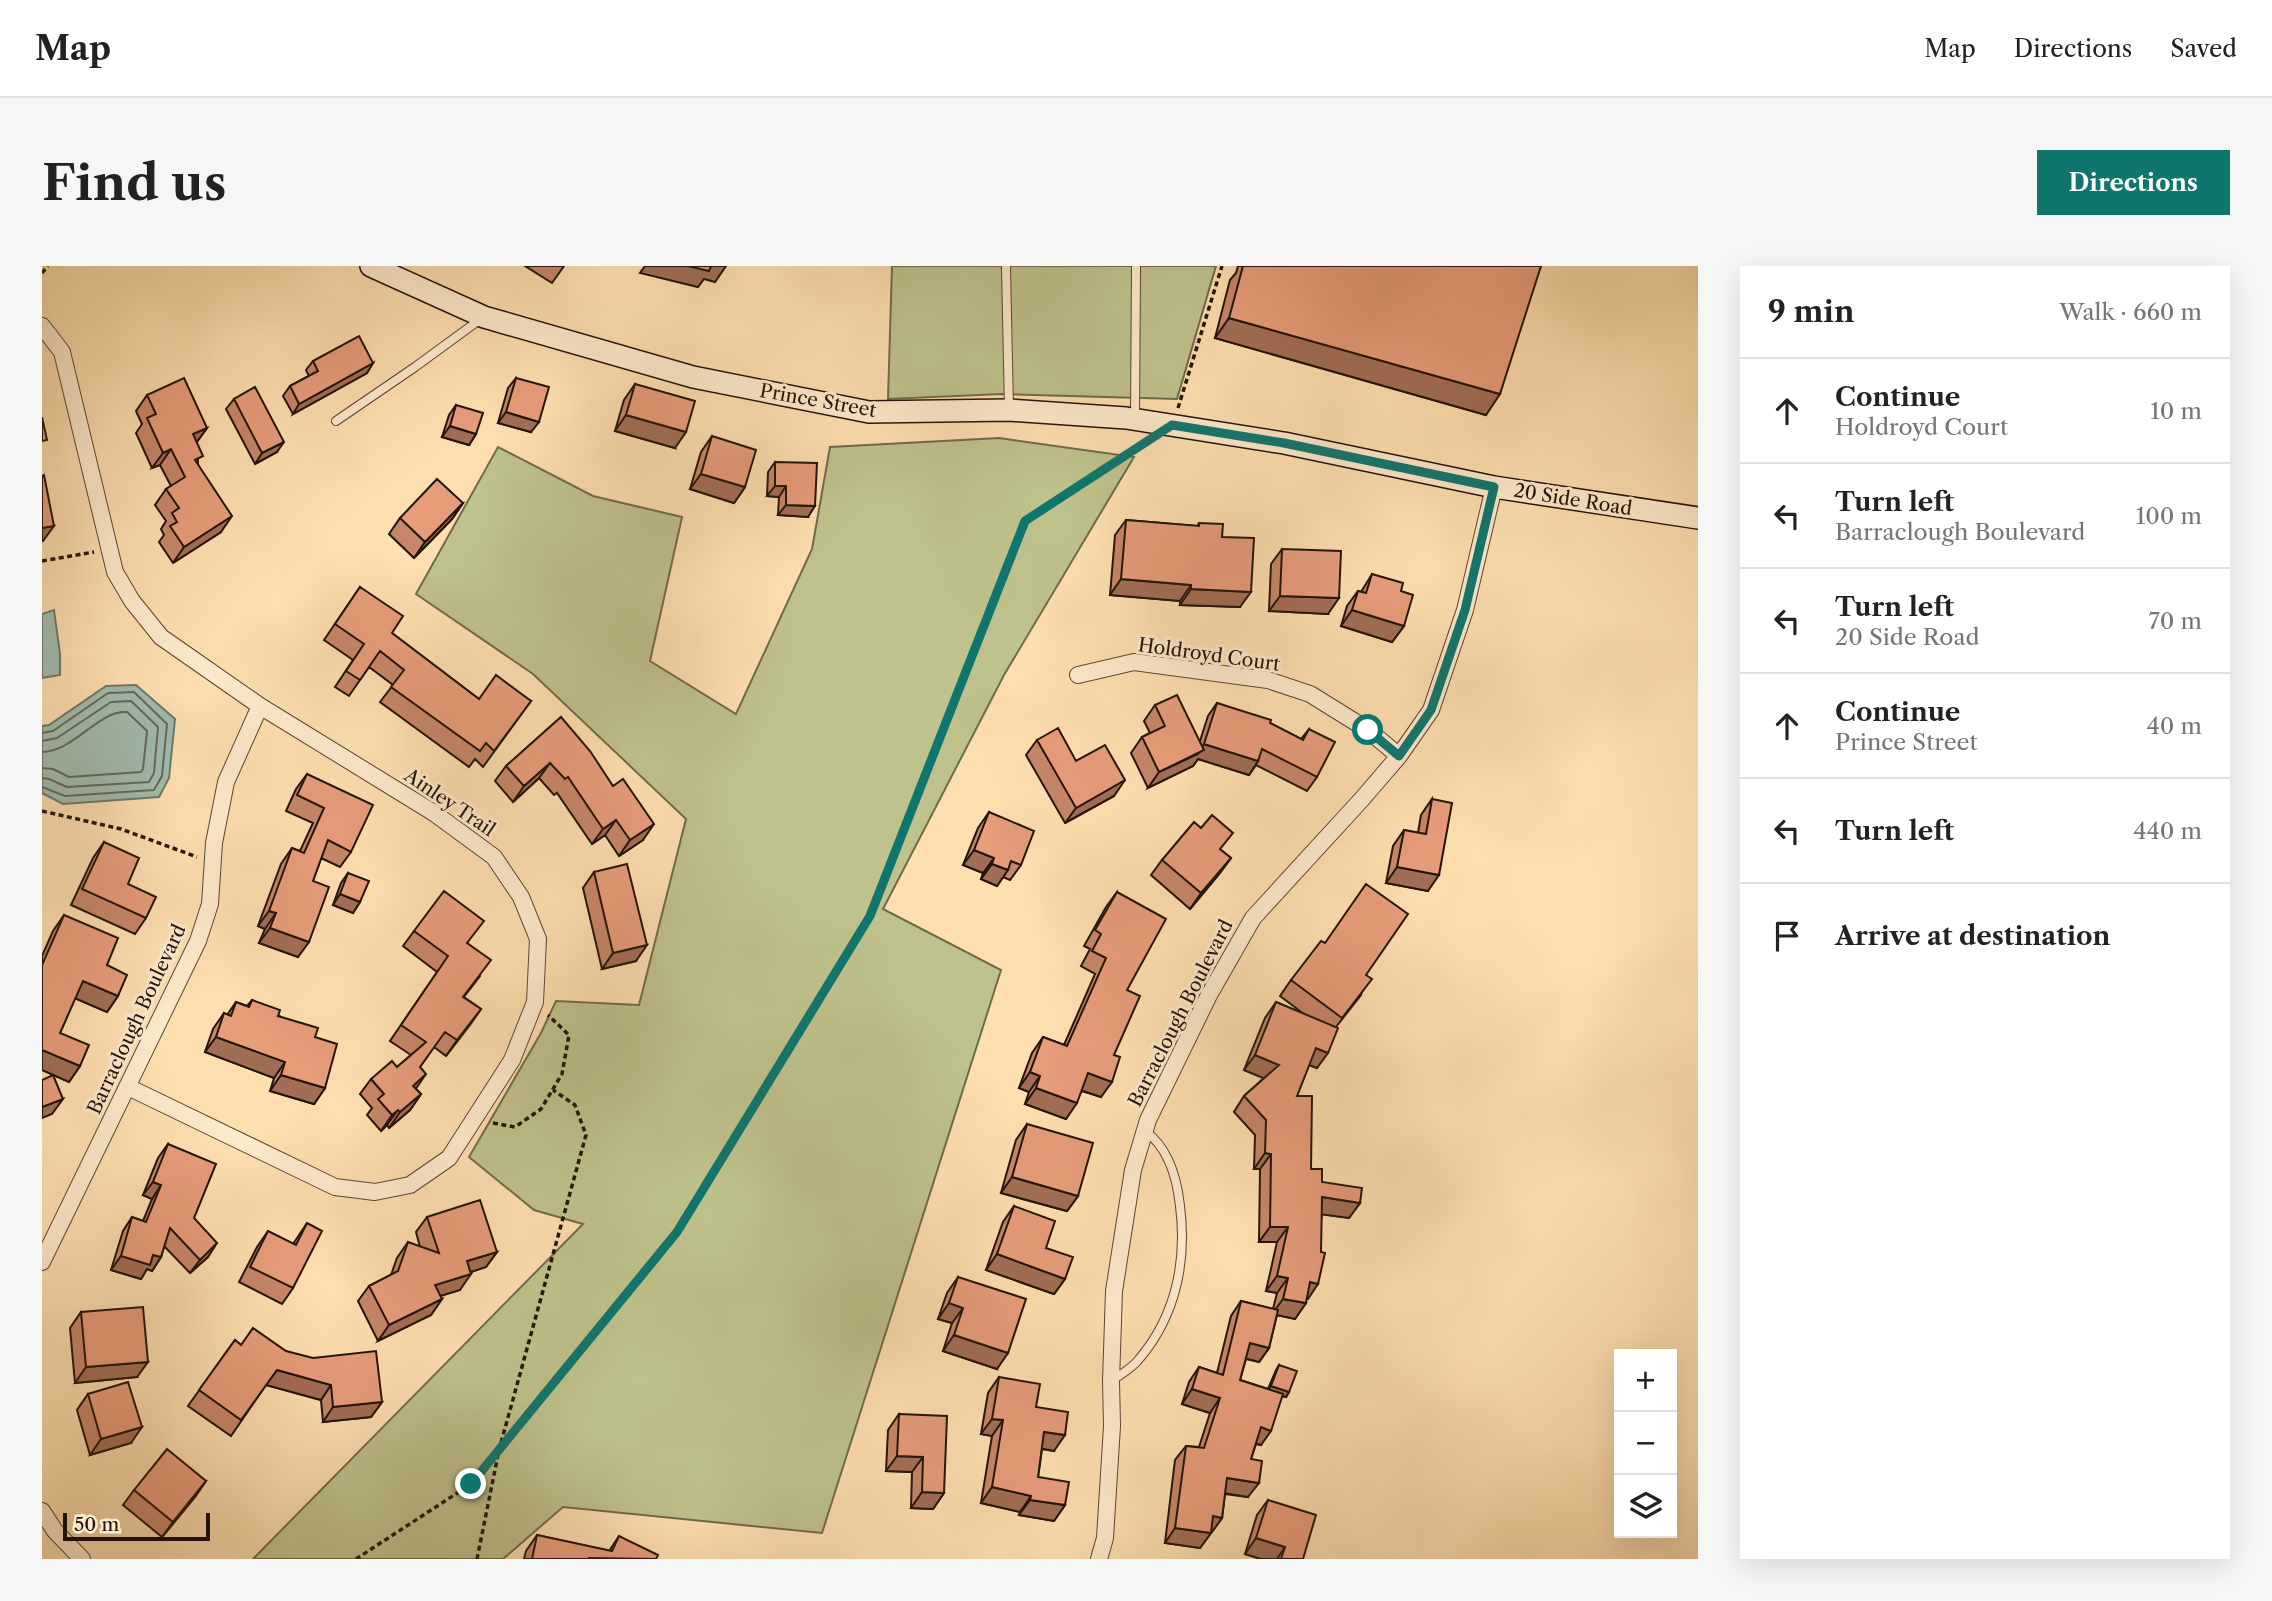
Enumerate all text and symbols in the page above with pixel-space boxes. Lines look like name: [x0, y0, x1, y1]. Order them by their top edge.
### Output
text: Map: [35, 28, 111, 69]
text: Map: [1924, 34, 1976, 63]
text: Directions: [2014, 34, 2132, 63]
text: Saved: [2170, 34, 2237, 63]
button: Directions: [2037, 150, 2230, 215]
text: Find us: [42, 152, 226, 213]
text: 9 min: [1768, 293, 1855, 330]
text: Walk · 660 m: [2059, 298, 2202, 326]
street label: Prince Street: [758, 379, 878, 422]
text: Continue: [1835, 381, 1960, 413]
icon: ahead: [1768, 392, 1806, 430]
text: 10 m: [2150, 397, 2202, 425]
text: Holdroyd Court: [1835, 413, 2008, 441]
street label: 20 Side Road: [1512, 479, 1634, 520]
text: Turn left: [1835, 486, 1954, 518]
icon: left: [1768, 497, 1806, 535]
text: 100 m: [2136, 502, 2202, 530]
text: Barraclough Boulevard: [1835, 518, 2085, 546]
text: Turn left: [1835, 591, 1954, 623]
icon: left: [1768, 602, 1806, 640]
text: 70 m: [2149, 607, 2202, 635]
text: 20 Side Road: [1835, 623, 1980, 651]
street label: Holdroyd Court: [1137, 633, 1282, 676]
text: Continue: [1835, 696, 1960, 728]
icon: ahead: [1768, 707, 1806, 745]
text: 40 m: [2147, 712, 2202, 740]
route start: [1352, 714, 1383, 745]
text: Prince Street: [1835, 728, 1978, 756]
street label: Ainley Trail: [399, 763, 500, 841]
icon: left: [1768, 812, 1806, 850]
text: Turn left: [1835, 815, 1954, 847]
text: 440 m: [2133, 817, 2202, 845]
street label: Barraclough Boulevard: [1123, 915, 1238, 1111]
icon: arrive: [1768, 917, 1806, 955]
street label: Barraclough Boulevard: [82, 920, 191, 1118]
text: Arrive at destination: [1835, 920, 2110, 952]
map controls: [1614, 1349, 1677, 1538]
button: +: [1614, 1349, 1677, 1412]
button: −: [1614, 1412, 1677, 1475]
route end: [455, 1468, 486, 1499]
button: layers: [1614, 1475, 1677, 1538]
scale bar: [63, 1510, 210, 1542]
text: 50 m: [74, 1513, 119, 1536]

